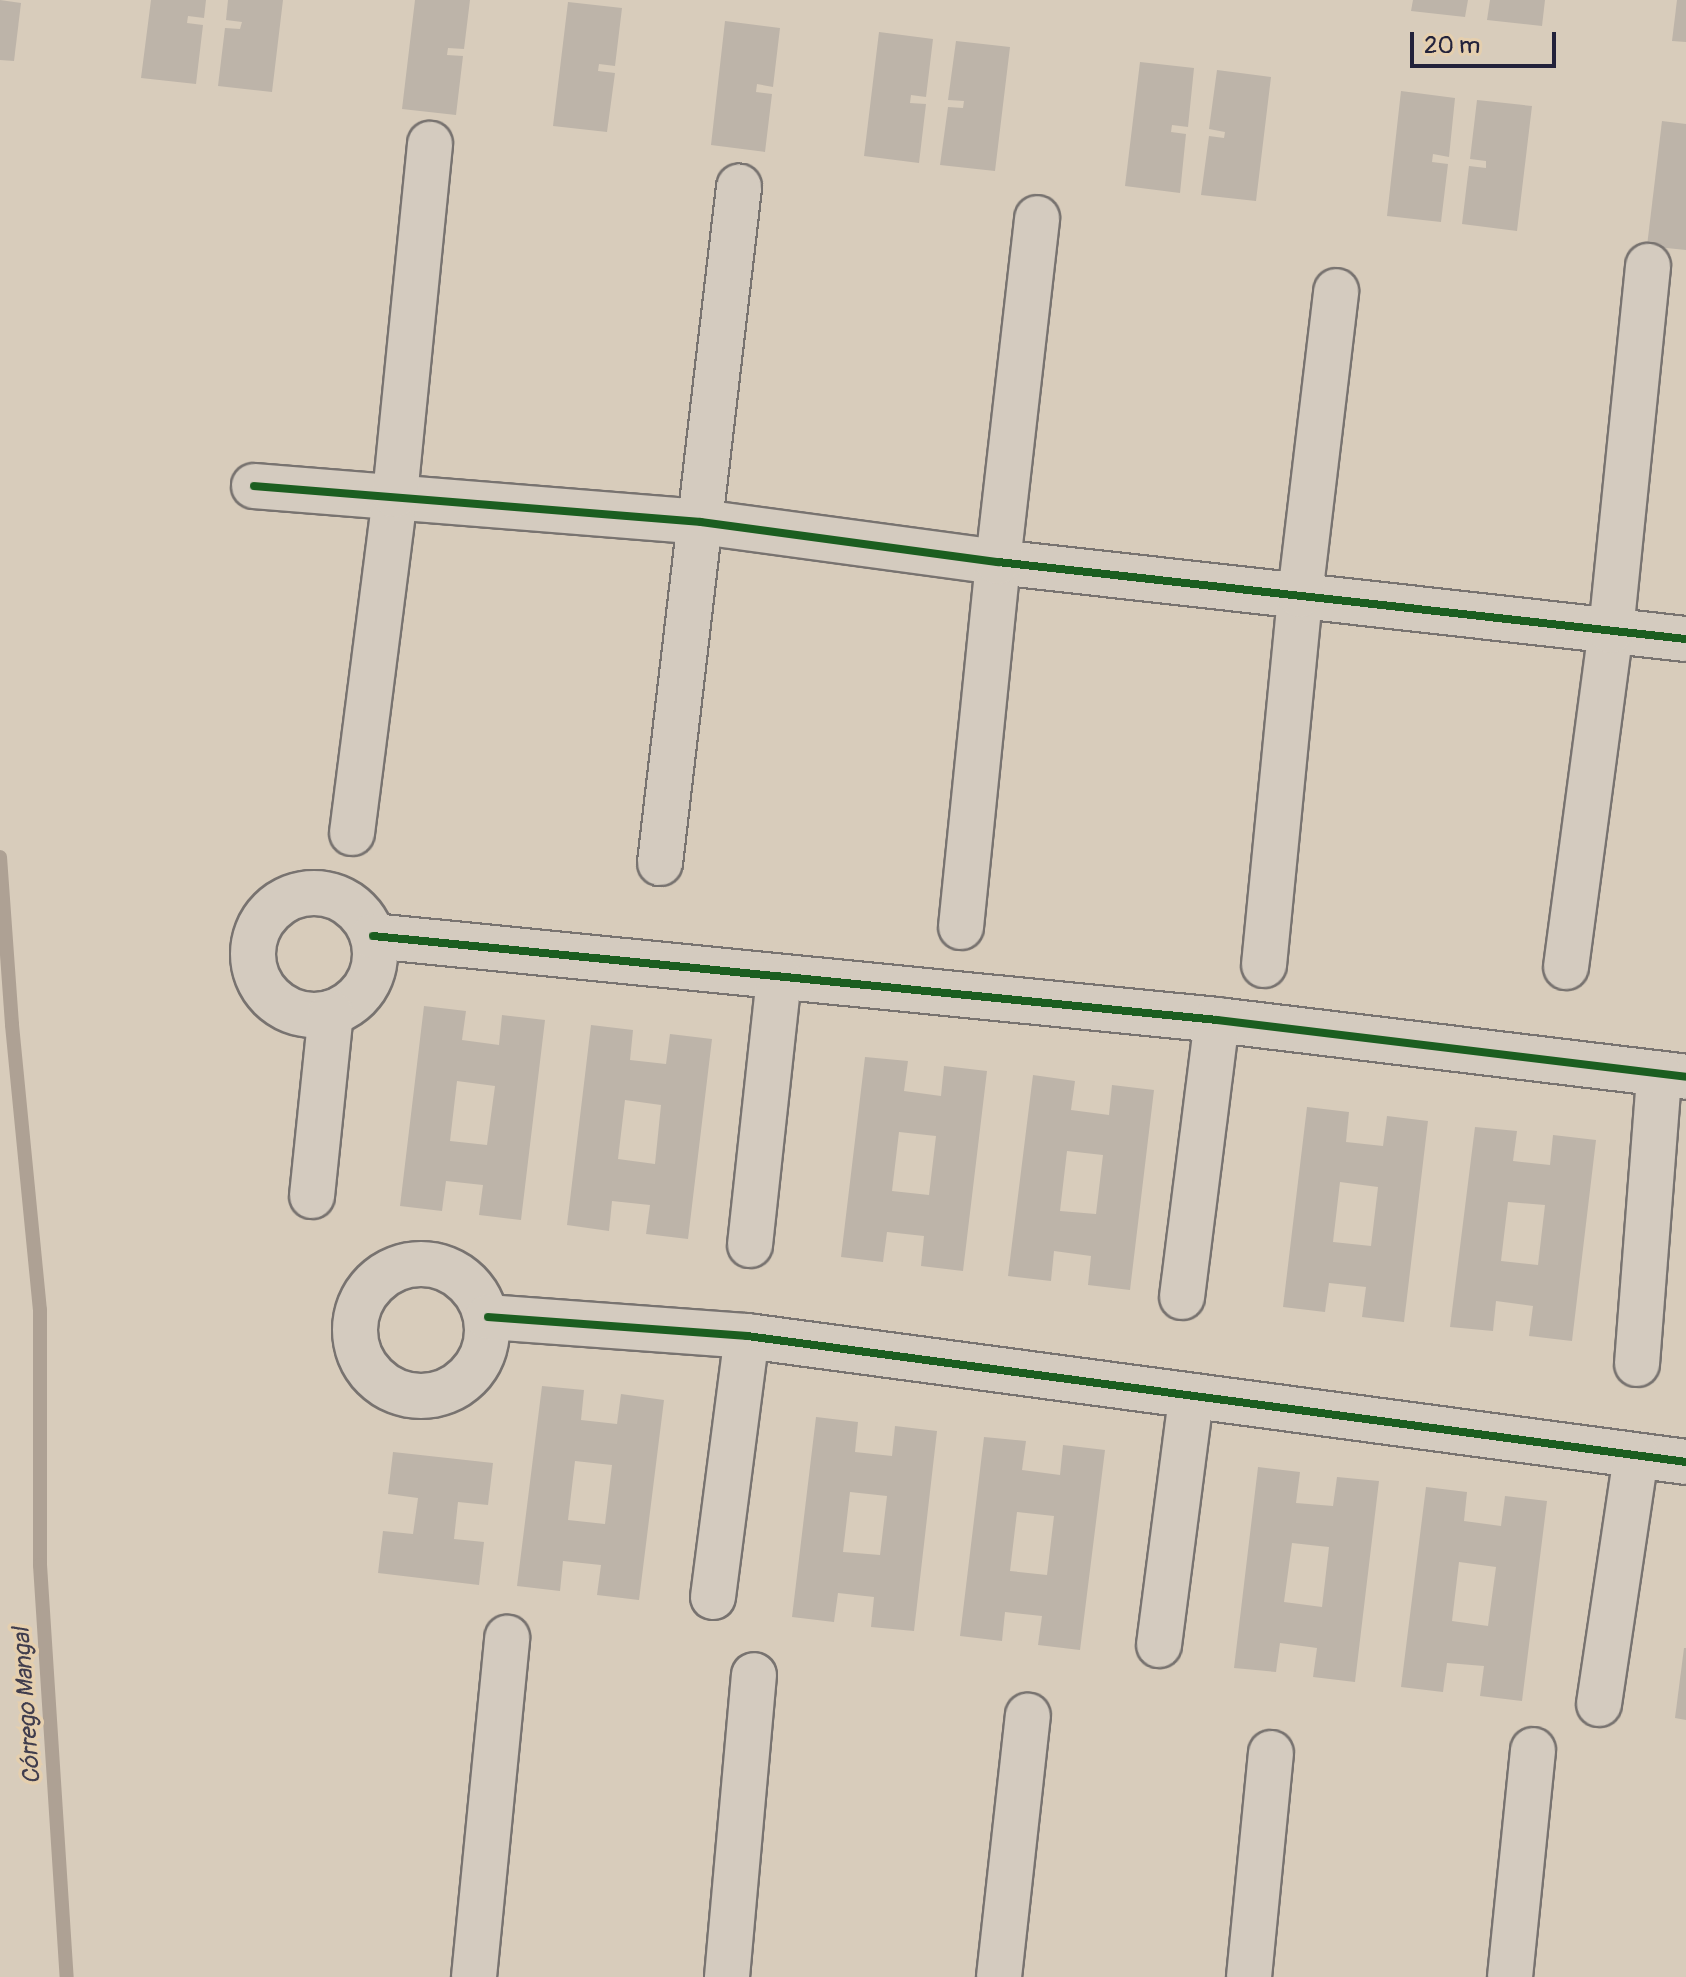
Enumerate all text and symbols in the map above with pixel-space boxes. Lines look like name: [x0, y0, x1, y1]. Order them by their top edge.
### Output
scale bar: [1414, 16, 1560, 66]
text: 20 m: [1424, 31, 1480, 60]
water label: Córrego Mangal: [7, 1627, 47, 1785]

